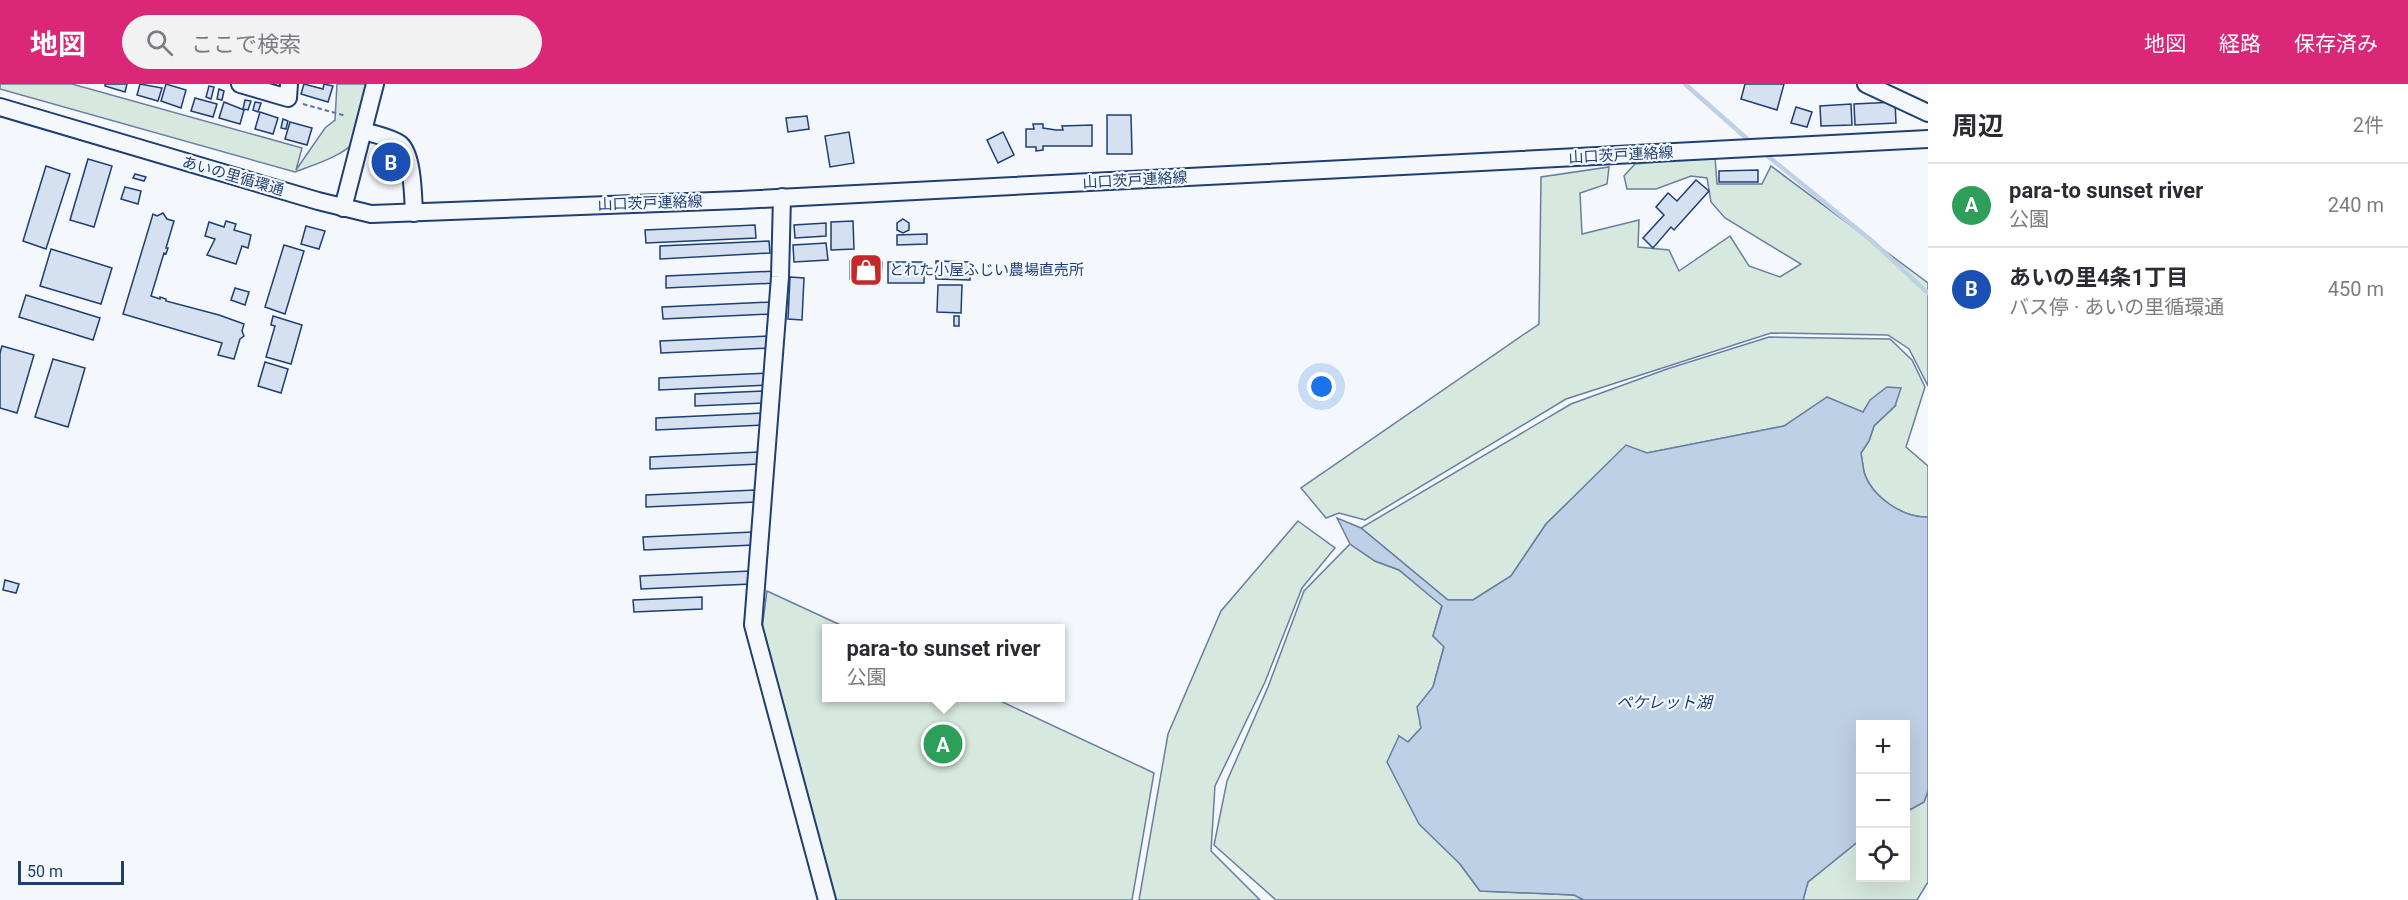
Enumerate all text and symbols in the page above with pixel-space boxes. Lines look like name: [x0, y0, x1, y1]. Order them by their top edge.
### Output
search box: [122, 15, 542, 69]
icon: search: [143, 26, 176, 59]
text: 地図: [30, 28, 86, 61]
text: ここで検索: [191, 32, 301, 57]
text: 地図: [2144, 32, 2186, 56]
text: 経路: [2219, 32, 2261, 56]
text: 保存済み: [2294, 32, 2378, 56]
text: 周辺: [1952, 111, 2004, 141]
text: 2件: [2353, 113, 2384, 137]
pin: B: [372, 140, 410, 184]
street label: 山口茨戸連絡線: [1568, 143, 1674, 167]
street label: あいの里循環通: [180, 153, 286, 199]
street label: 山口茨戸連絡線: [1082, 168, 1188, 192]
text: para-to sunset river: [2009, 178, 2203, 203]
street label: 山口茨戸連絡線: [597, 192, 703, 214]
text: A: [1965, 193, 1978, 217]
text: 240 m: [2328, 193, 2384, 217]
text: 公園: [2009, 207, 2049, 231]
shop icon: とれた小屋ふじい農場直売所: [848, 252, 884, 288]
place label: とれた小屋ふじい農場直売所: [889, 261, 1084, 279]
text: あいの里4条1丁目: [2009, 265, 2188, 290]
text: B: [1965, 277, 1978, 301]
text: 450 m: [2328, 277, 2384, 301]
text: バス停 · あいの里循環通: [2009, 295, 2224, 319]
your location: [1307, 372, 1336, 401]
popup: [822, 624, 1065, 702]
text: para-to sunset river: [846, 636, 1041, 661]
text: 公園: [846, 665, 886, 689]
water label: ペケレット湖: [1616, 693, 1715, 712]
map controls: [1856, 720, 1910, 882]
button: +: [1856, 720, 1910, 774]
pin: A: [924, 722, 962, 766]
button: −: [1856, 774, 1910, 828]
button: locate: [1856, 828, 1910, 882]
scale bar: [18, 858, 124, 886]
text: 50 m: [27, 862, 63, 881]

